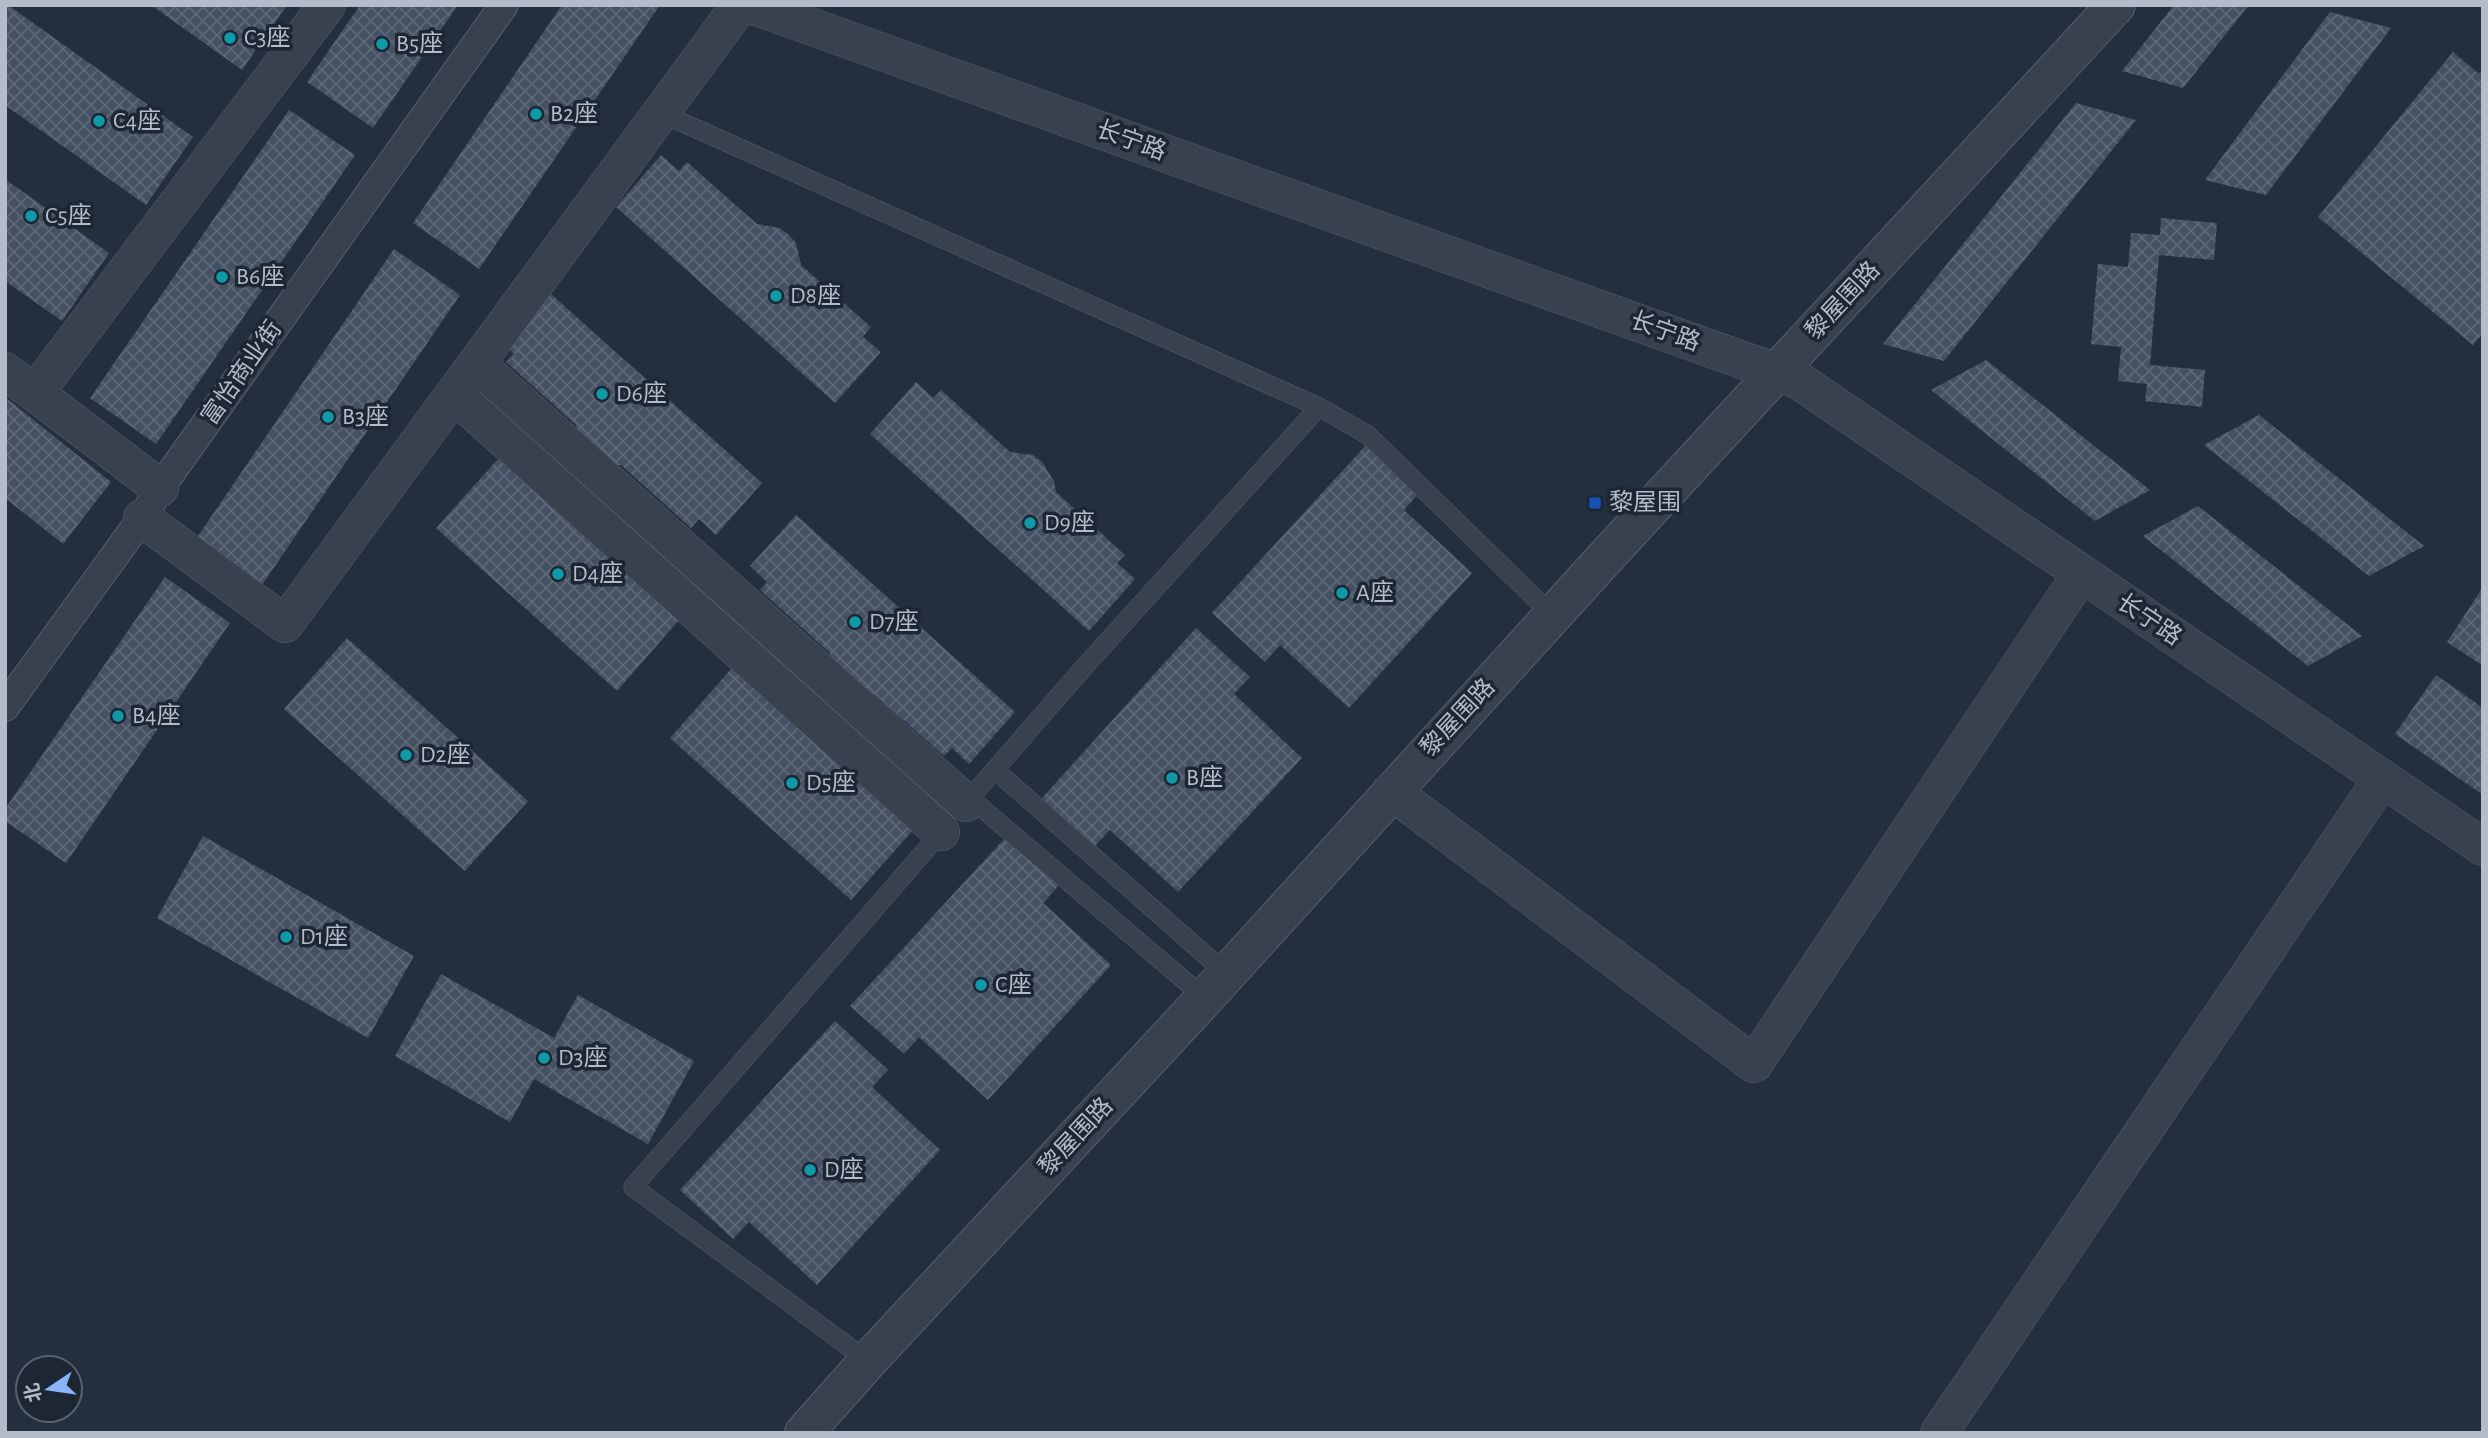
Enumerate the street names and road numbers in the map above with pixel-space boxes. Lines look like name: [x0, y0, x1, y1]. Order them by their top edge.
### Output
street label: 长宁路: [1093, 116, 1170, 165]
street label: 黎屋围路: [1800, 256, 1885, 344]
street label: 长宁路: [1627, 307, 1704, 356]
street label: 富怡商业街: [196, 316, 286, 429]
street label: 长宁路: [2112, 588, 2187, 650]
street label: 黎屋围路: [1415, 673, 1500, 761]
street label: 黎屋围路: [1033, 1092, 1118, 1180]

